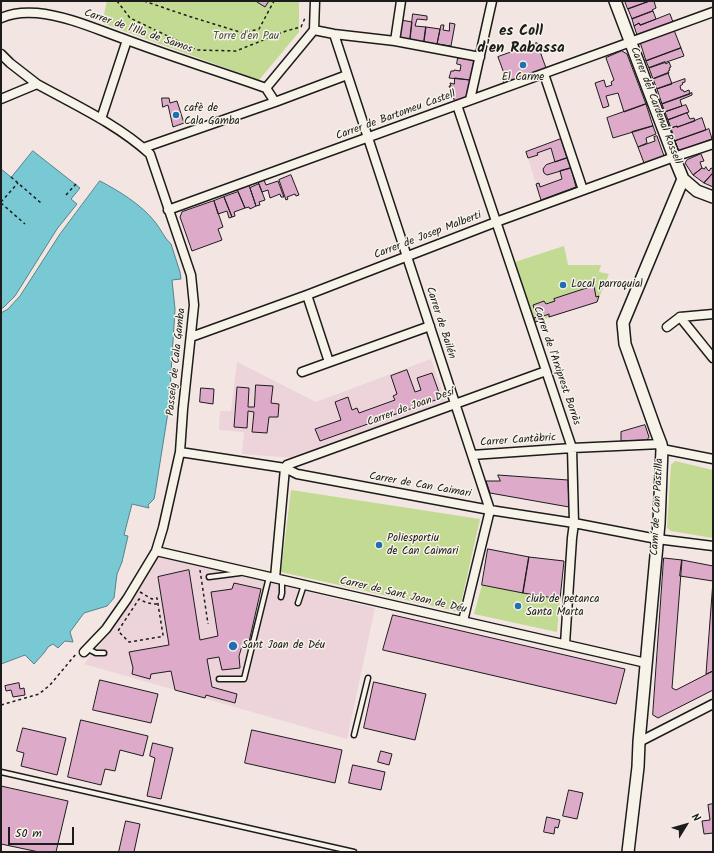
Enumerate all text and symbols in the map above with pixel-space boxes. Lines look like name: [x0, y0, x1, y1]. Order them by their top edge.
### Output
street label: Carrer de l'Illa de Samos: [82, 7, 194, 57]
district label: es Coll d'en Rabassa: [477, 23, 565, 58]
park label: Torre d'en Pau: [213, 30, 279, 44]
street label: Carrer del Cardenal Rossell: [627, 45, 683, 167]
marker: El Carme: [518, 60, 528, 70]
place label: El Carme: [502, 71, 544, 85]
street label: Carrer de Bartomeu Castell: [334, 88, 458, 144]
place label: cafè de Cala Gamba: [184, 102, 240, 128]
marker: cafè de Cala Gamba: [171, 110, 181, 120]
street label: Carrer de Josep Malberti: [372, 209, 484, 263]
place label: Local parroquial: [571, 278, 643, 292]
marker: Local parroquial: [558, 280, 568, 290]
street label: Carrer de Bailén: [422, 285, 458, 361]
street label: Carrer de l'Arxiprest Borràs: [529, 305, 583, 427]
street label: Passeig de Cala Gamba: [165, 308, 189, 416]
street label: Carrer de Joan Desí: [366, 386, 456, 430]
street label: Carrer Cantàbric: [480, 432, 556, 450]
street label: Camí de Can Pastilla: [649, 458, 667, 556]
street label: Carrer de Can Caimari: [368, 471, 472, 501]
place label: Poliesportiu de Can Caimari: [387, 532, 458, 558]
marker: Poliesportiu de Can Caimari: [374, 540, 384, 550]
street label: Carrer de Sant Joan de Déu: [338, 575, 468, 617]
place label: club de petanca Santa Marta: [526, 593, 599, 619]
marker: club de petanca Santa Marta: [513, 601, 523, 611]
place label: Sant Joan de Déu: [242, 639, 325, 653]
marker: Sant Joan de Déu: [227, 640, 239, 652]
north arrow: [666, 805, 706, 845]
text: N: [686, 810, 705, 826]
scale bar: [10, 819, 76, 845]
text: 50 m: [15, 824, 42, 843]

